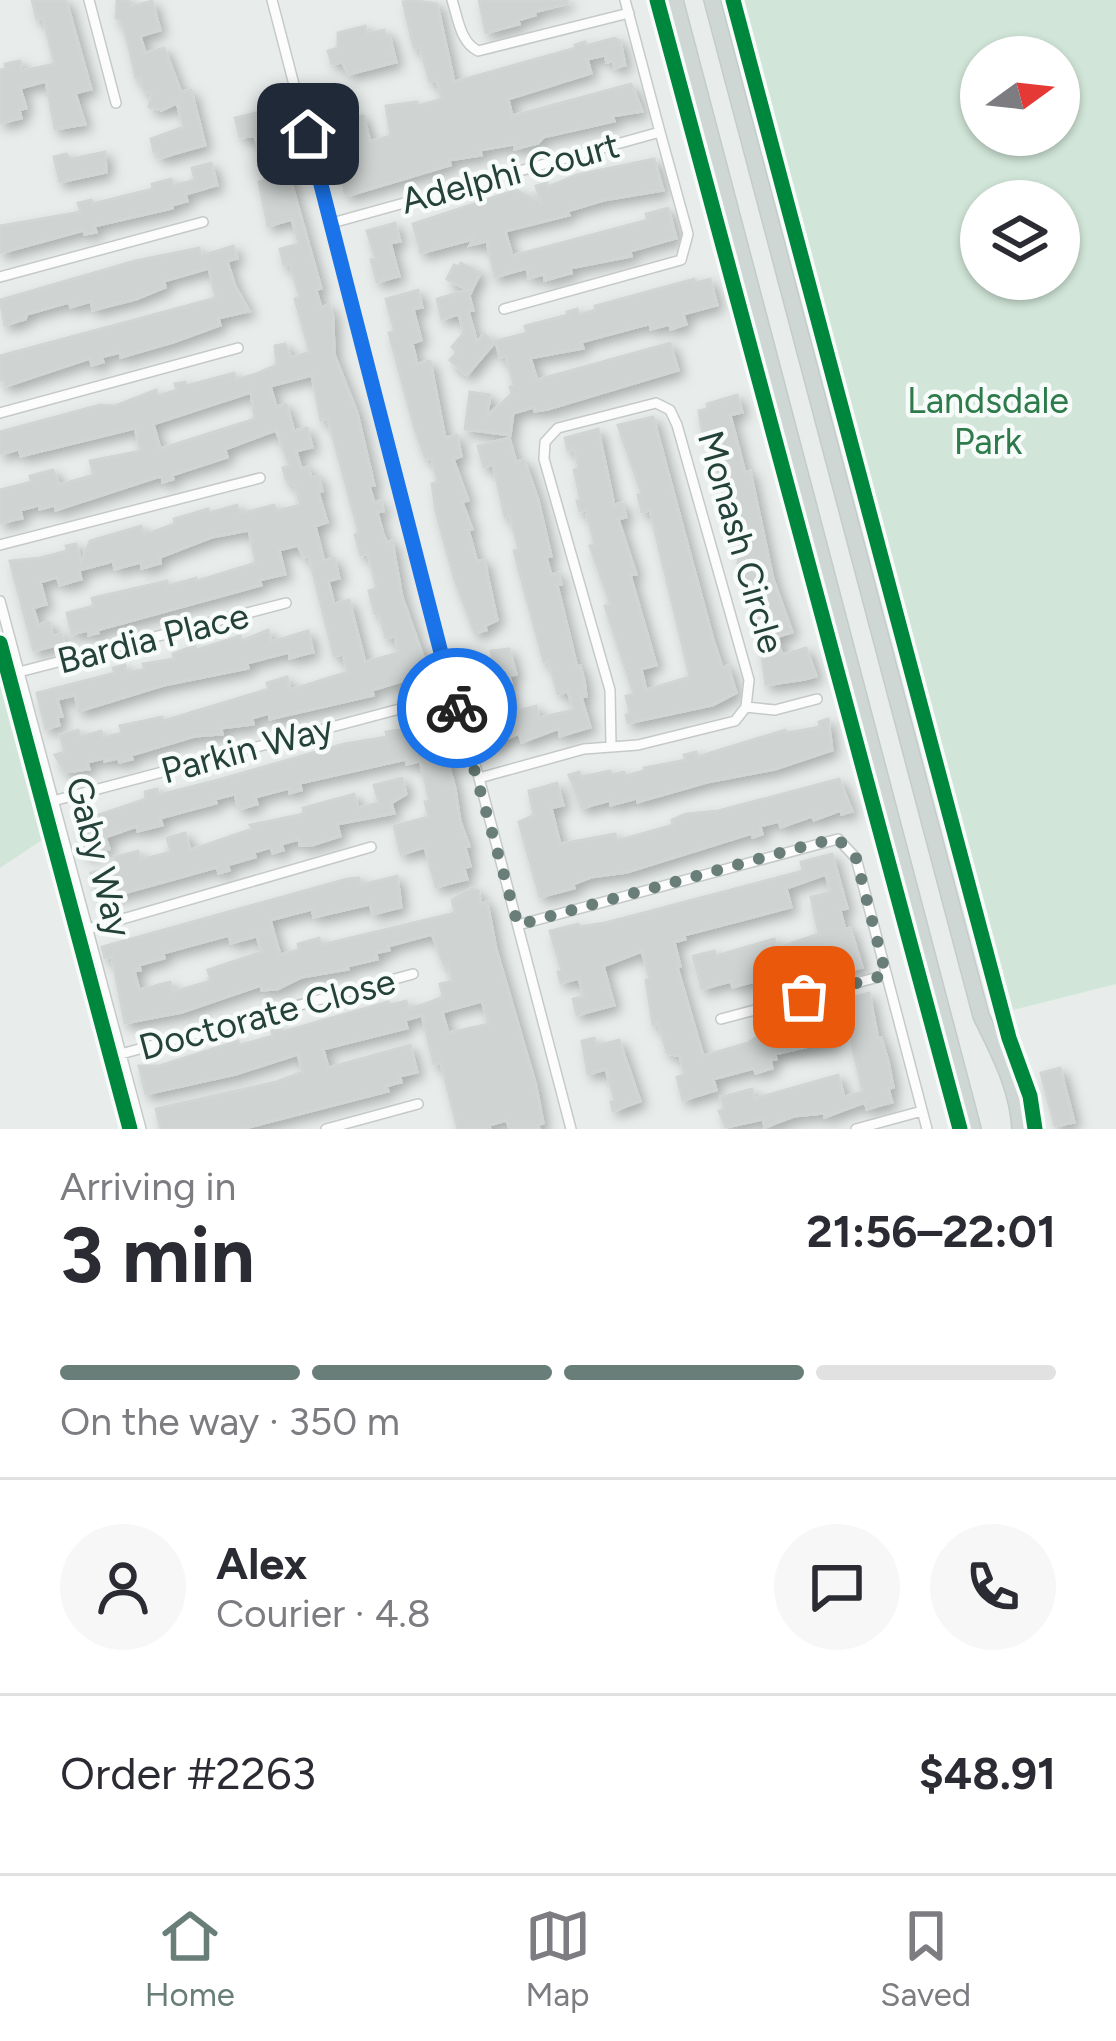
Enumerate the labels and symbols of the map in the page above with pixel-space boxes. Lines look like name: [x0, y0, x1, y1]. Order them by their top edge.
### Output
north arrow: [960, 36, 1080, 156]
pin: [257, 83, 359, 185]
street label: Adelphi Court: [396, 123, 624, 223]
park label: Landsdale Park: [907, 379, 1069, 463]
street label: Monash Circle: [689, 426, 793, 658]
street label: Bardia Place: [53, 593, 253, 683]
courier: [397, 648, 517, 768]
street label: Parkin Way: [156, 705, 338, 793]
street label: Gaby Way: [57, 772, 141, 942]
pin: [753, 946, 855, 1048]
street label: Doctorate Close: [134, 959, 400, 1069]

